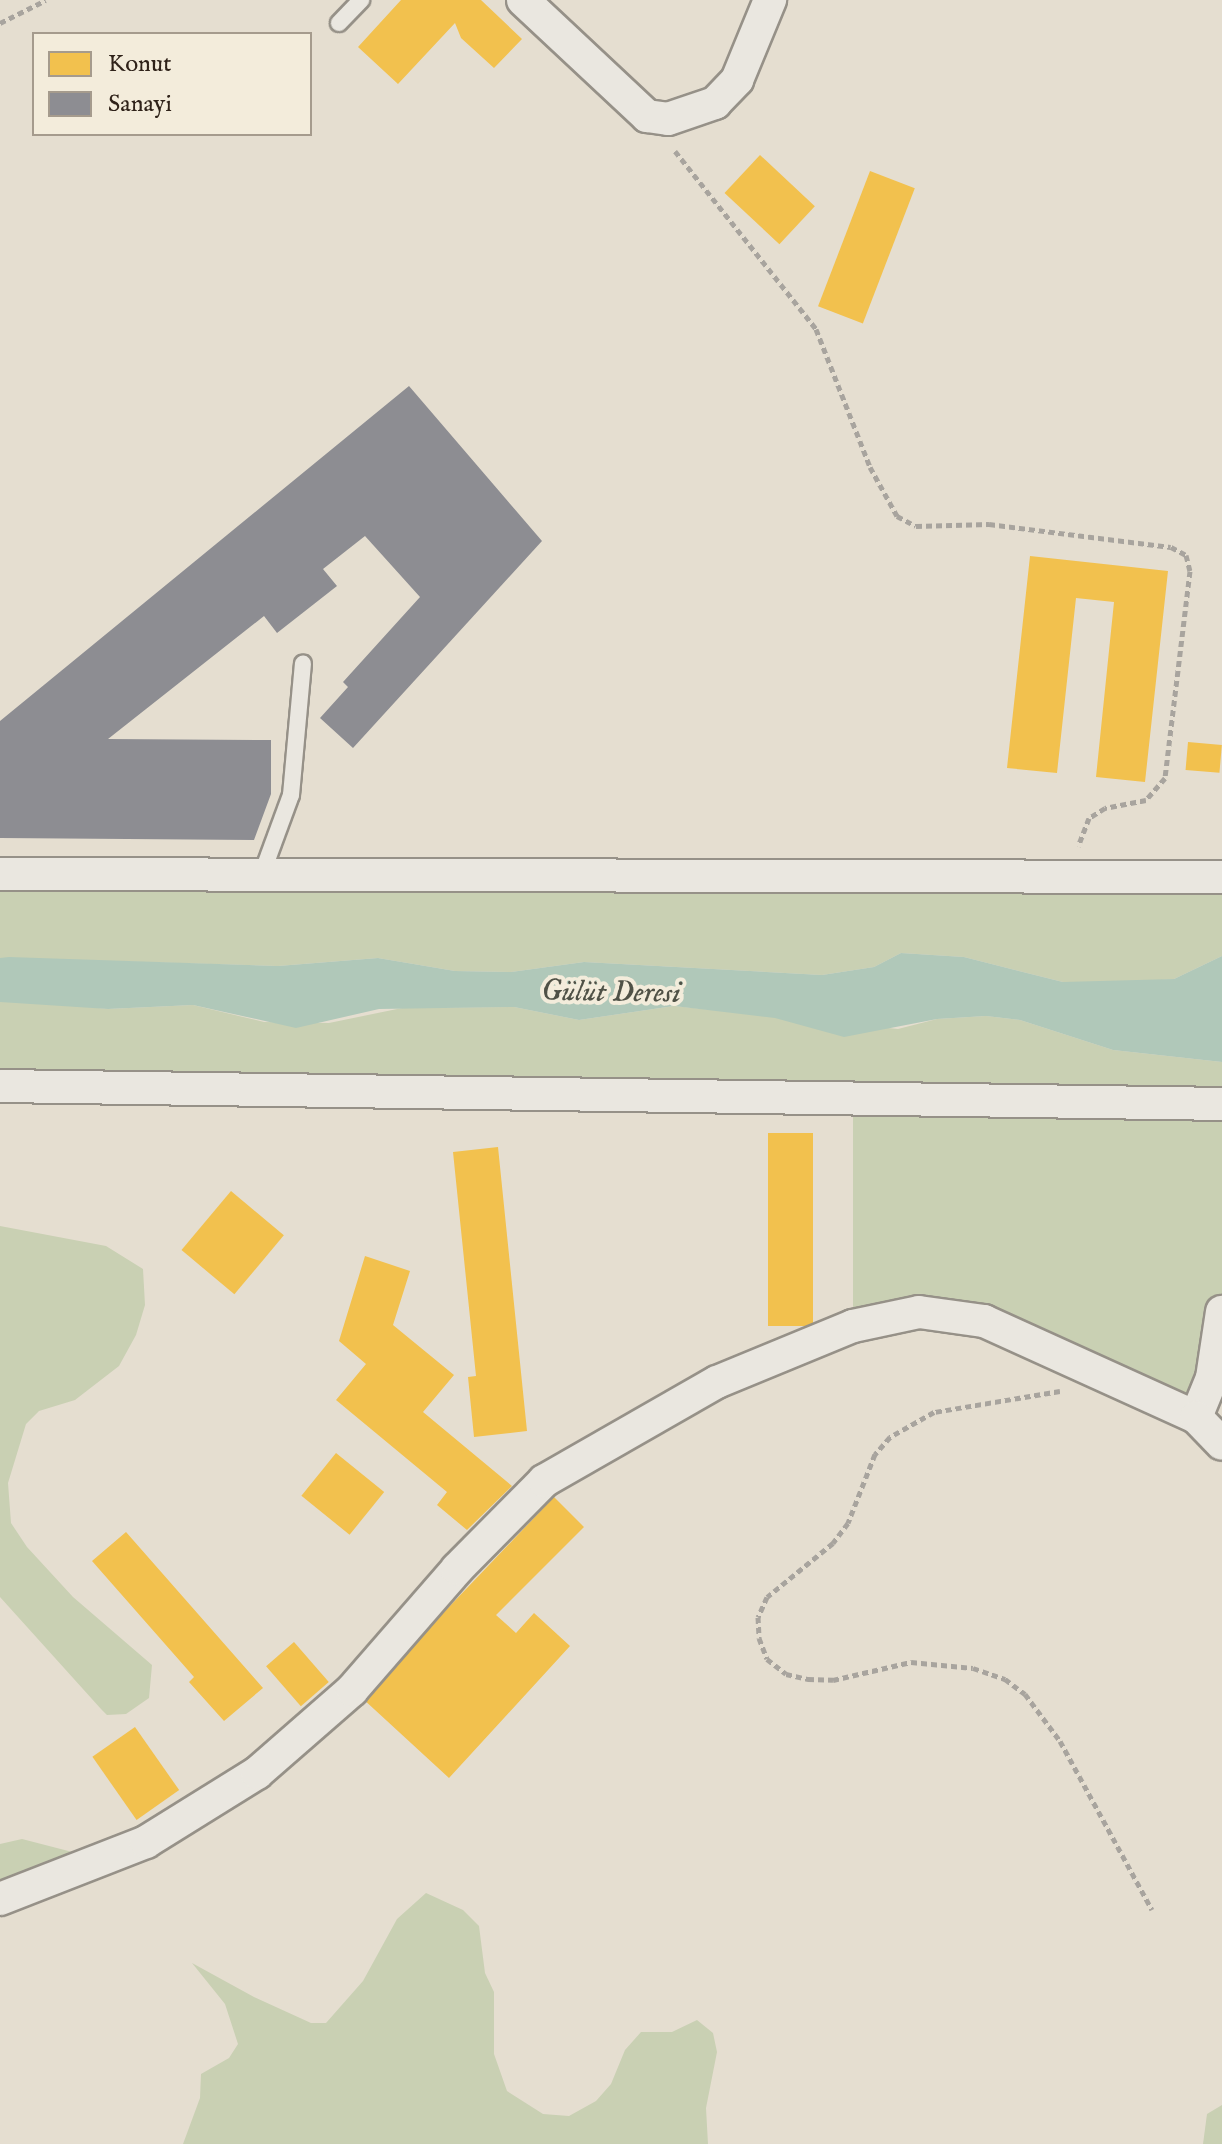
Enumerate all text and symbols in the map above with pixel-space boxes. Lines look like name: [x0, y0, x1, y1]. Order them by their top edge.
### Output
legend: [32, 32, 312, 136]
text: Konut: [108, 49, 171, 80]
text: Sanayi: [108, 89, 172, 120]
water label: Gülüt Deresi: [541, 974, 681, 1012]

